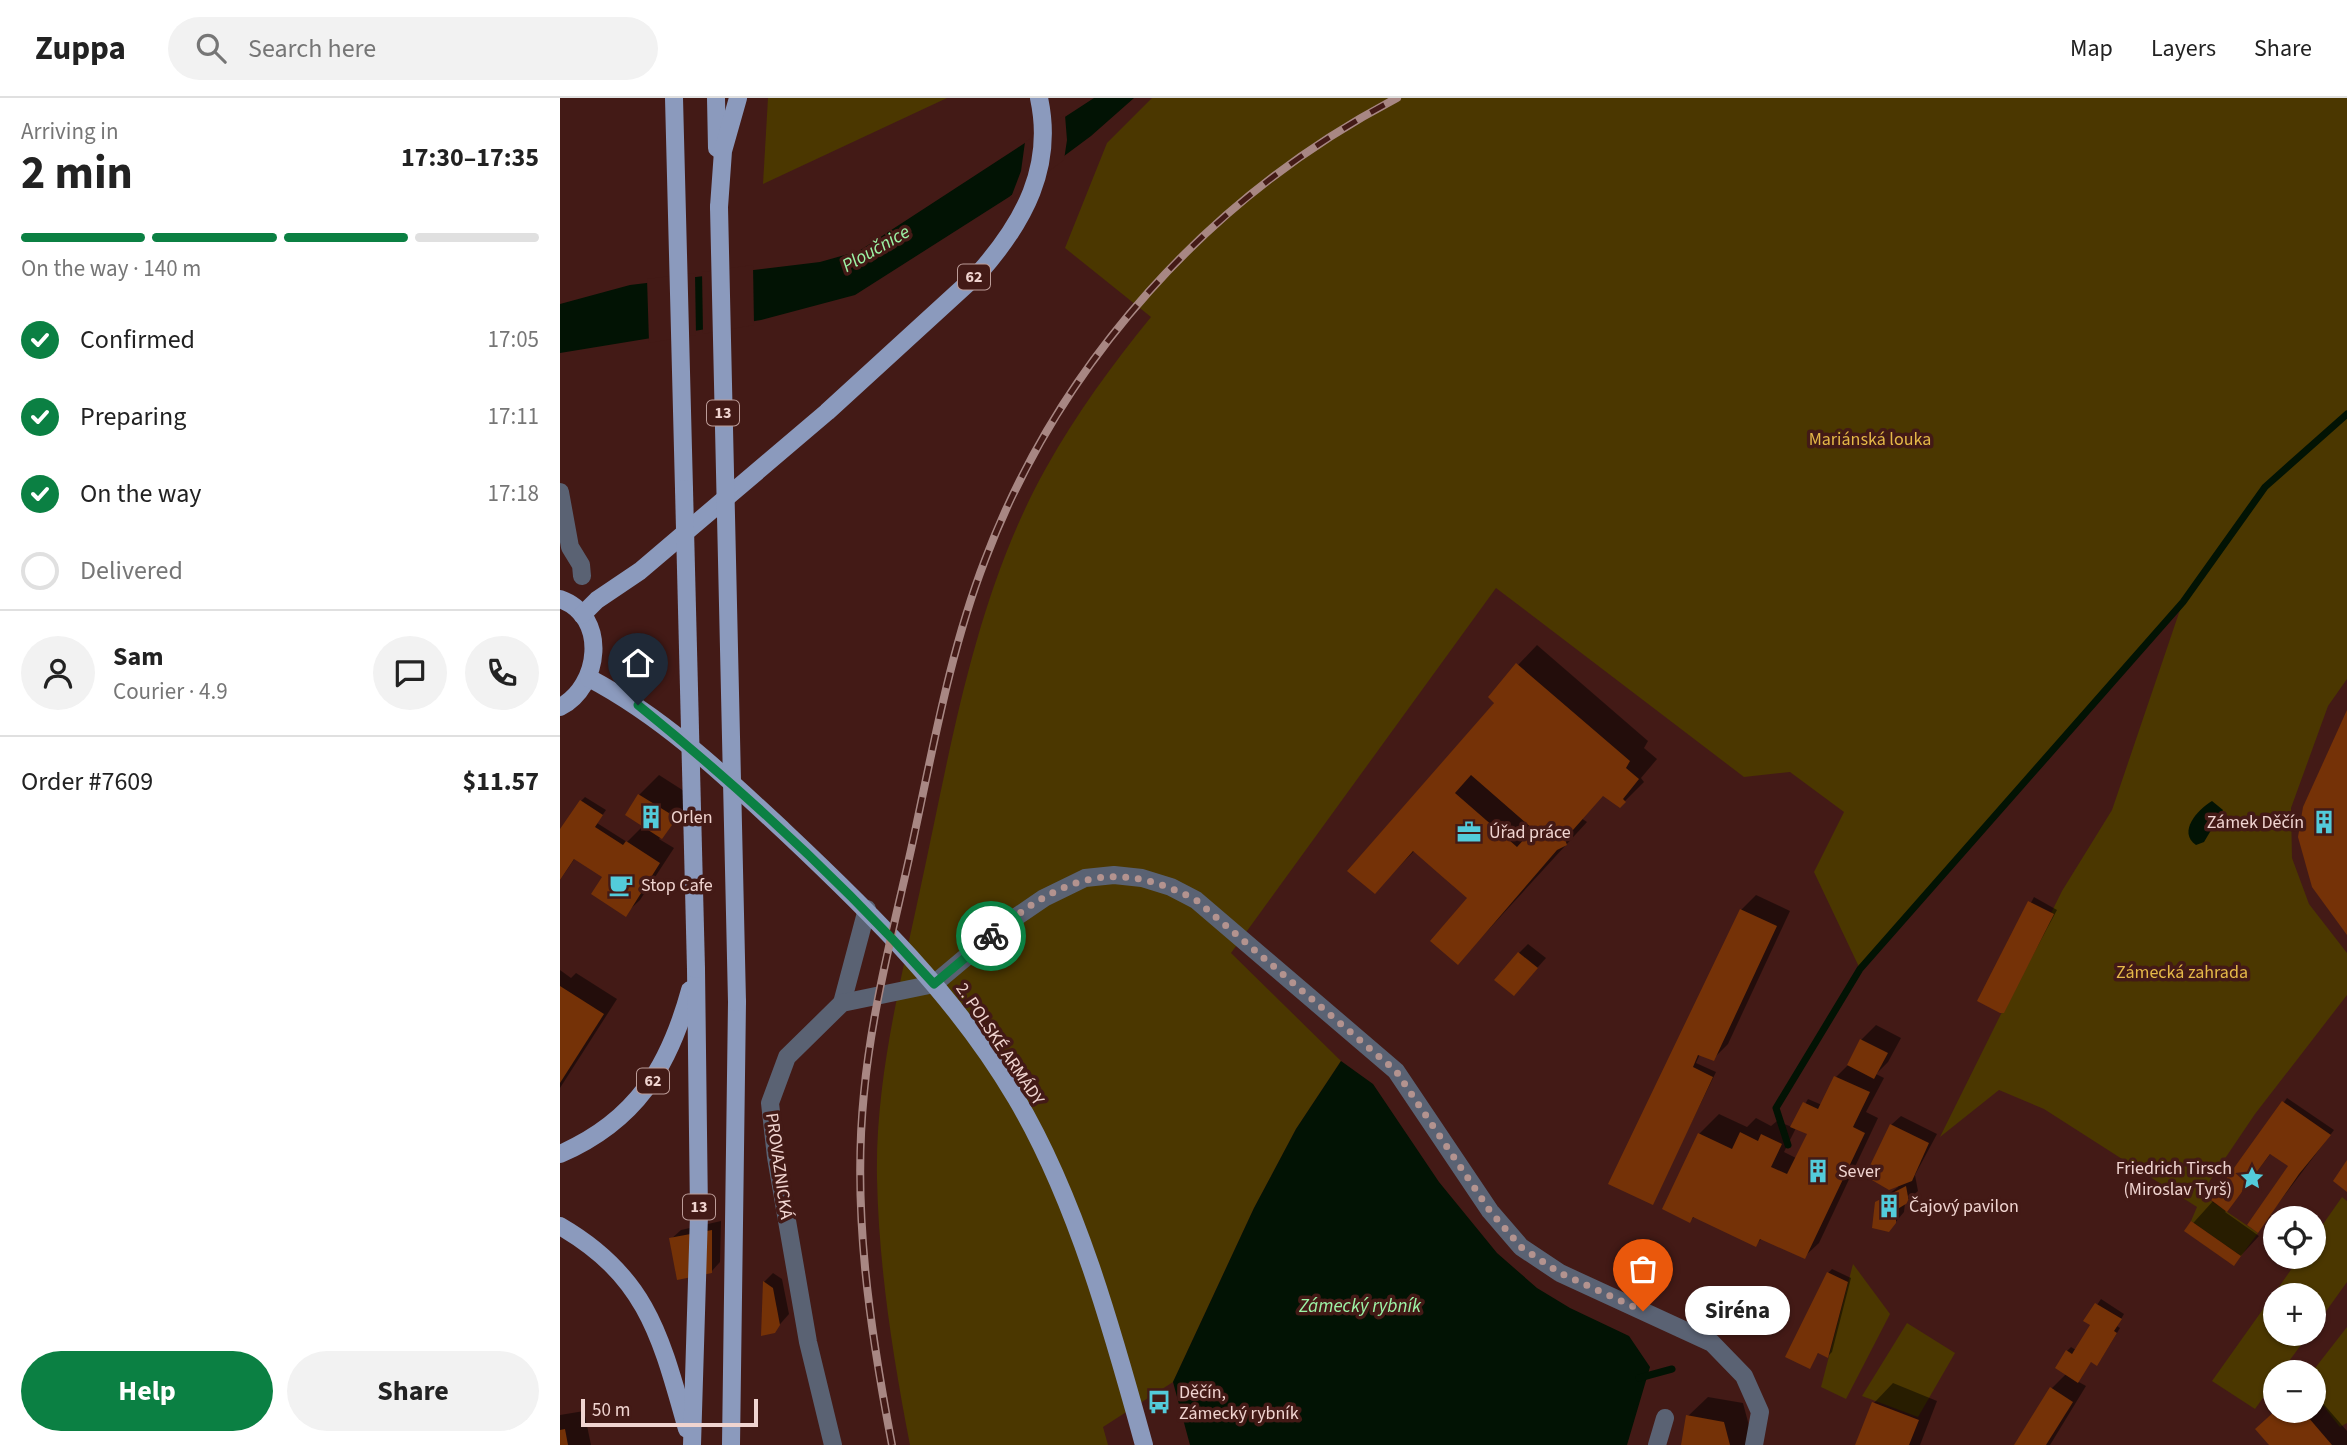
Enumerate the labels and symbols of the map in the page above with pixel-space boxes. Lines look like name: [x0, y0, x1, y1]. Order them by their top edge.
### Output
water label: Ploučnice: [837, 219, 915, 279]
road number: 62: [958, 265, 990, 290]
road number: 13: [707, 400, 739, 426]
park label: Mariánská louka: [1809, 427, 1931, 452]
pin: [608, 633, 668, 705]
building icon: Orlen: [637, 803, 665, 831]
place label: Orlen: [671, 805, 713, 830]
building icon: Zámek Děčín: [2310, 808, 2338, 836]
place label: Zámek Děčín: [2207, 810, 2304, 835]
office icon: Úřad práce: [1455, 818, 1483, 846]
place label: Úřad práce: [1489, 820, 1571, 845]
cafe icon: Stop Cafe: [607, 871, 635, 899]
place label: Stop Cafe: [641, 873, 713, 898]
courier: [956, 901, 1026, 971]
park label: Zámecká zahrada: [2116, 960, 2248, 985]
street label: 2. POLSKÉ ARMÁDY: [950, 978, 1051, 1111]
road number: 62: [637, 1068, 669, 1093]
street label: PROVAZNICKÁ: [759, 1111, 799, 1221]
place label: Friedrich Tirsch (Miroslav Tyrš): [2116, 1156, 2232, 1202]
building icon: Sever: [1804, 1157, 1832, 1185]
place label: Sever: [1838, 1159, 1881, 1184]
place icon: Friedrich Tirsch (Miroslav Tyrš): [2238, 1164, 2266, 1192]
building icon: Čajový pavilon: [1875, 1192, 1903, 1220]
road number: 13: [683, 1194, 715, 1219]
place label: Čajový pavilon: [1909, 1194, 2019, 1219]
pin: [1613, 1239, 1673, 1311]
callout: Siréna: [1685, 1286, 1790, 1336]
water label: Zámecký rybník: [1298, 1293, 1422, 1320]
place label: Děčín, Zámecký rybník: [1179, 1380, 1299, 1426]
bus stop icon: Děčín, Zámecký rybník: [1145, 1388, 1173, 1416]
scale bar: [581, 1396, 758, 1428]

